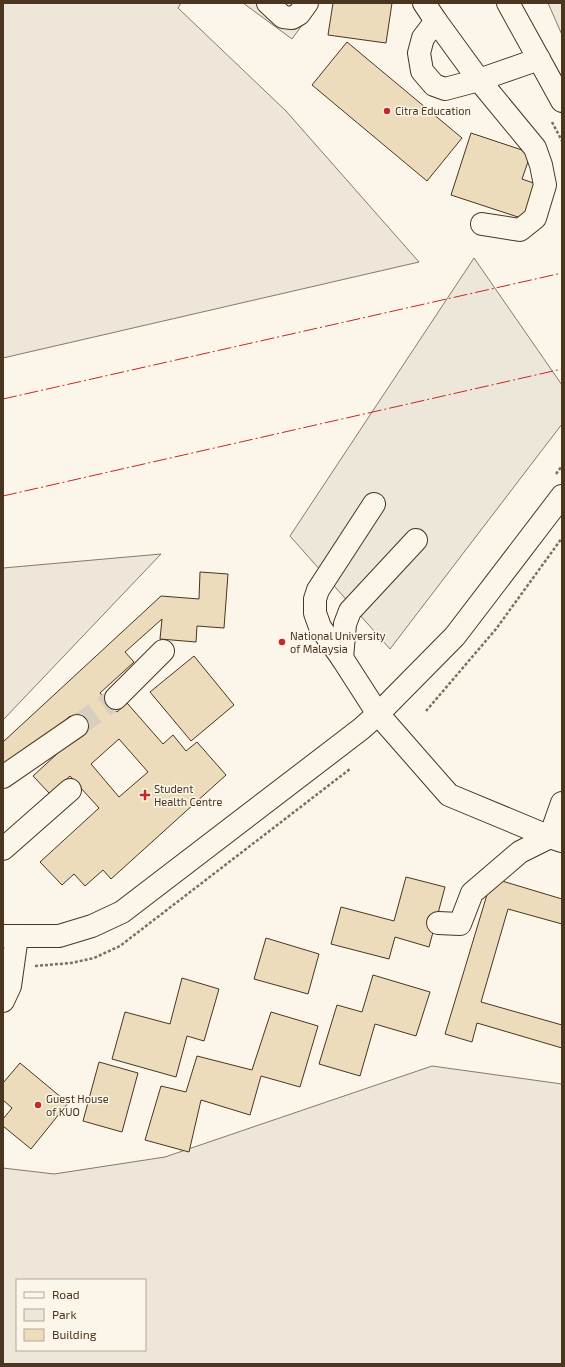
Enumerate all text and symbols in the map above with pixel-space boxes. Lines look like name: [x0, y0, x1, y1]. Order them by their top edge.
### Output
place label: Citra Education: [395, 104, 471, 117]
marker: Citra Education: [382, 106, 392, 116]
place label: National University of Malaysia: [290, 629, 386, 655]
marker: National University of Malaysia: [277, 637, 287, 647]
place label: Student Health Centre: [154, 782, 223, 808]
marker: Student Health Centre: [139, 789, 151, 801]
place label: Guest House of KUO: [46, 1092, 109, 1118]
marker: Guest House of KUO: [33, 1100, 43, 1110]
legend: [16, 1279, 146, 1351]
text: Road: [52, 1287, 80, 1301]
text: Park: [52, 1307, 77, 1321]
text: Building: [52, 1327, 97, 1341]

